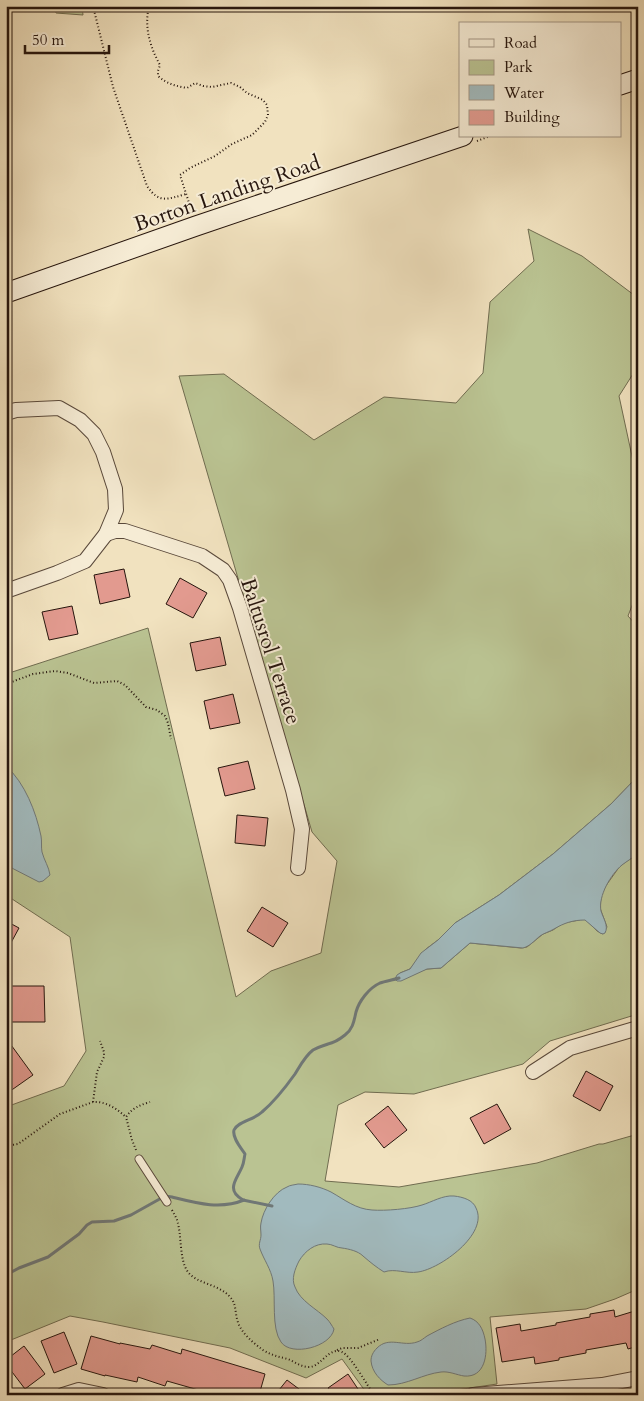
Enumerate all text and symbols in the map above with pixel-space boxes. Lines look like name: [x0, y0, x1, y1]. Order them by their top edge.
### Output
scale bar: [25, 22, 109, 54]
legend: [459, 22, 622, 138]
text: 50 m: [32, 30, 64, 50]
text: Road: [504, 33, 537, 53]
text: Park: [504, 57, 533, 77]
text: Water: [503, 83, 545, 103]
text: Building: [504, 107, 560, 127]
street label: Borton Landing Road: [130, 148, 324, 239]
street label: Baltusrol Terrace: [233, 574, 308, 728]

